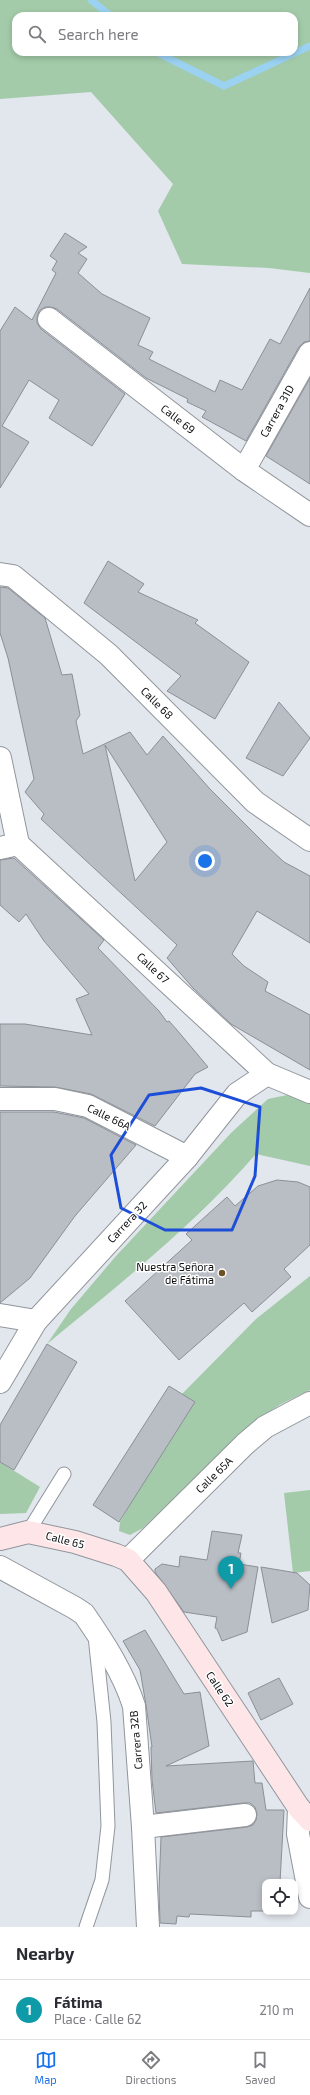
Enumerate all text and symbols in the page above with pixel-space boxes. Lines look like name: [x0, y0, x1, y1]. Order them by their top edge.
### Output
search box: [12, 12, 298, 56]
icon: search: [26, 23, 48, 45]
text: Search here: [58, 25, 139, 43]
street label: Carrera 31D: [257, 382, 296, 439]
street label: Calle 69: [159, 401, 198, 436]
street label: Calle 68: [139, 684, 176, 721]
your location: [195, 851, 215, 871]
street label: Calle 67: [135, 950, 172, 986]
street label: Calle 66A: [85, 1100, 133, 1133]
street label: Carrera 32: [104, 1198, 149, 1245]
place label: Nuestra Señora de Fátima: [136, 1260, 214, 1286]
marker: Nuestra Señora de Fátima: [217, 1268, 227, 1278]
street label: Calle 65A: [193, 1454, 235, 1495]
street label: Calle 65: [44, 1528, 86, 1551]
pin: 1: [218, 1556, 244, 1589]
street label: Calle 62: [204, 1669, 237, 1709]
street label: Carrera 32B: [126, 1710, 145, 1770]
map controls: [262, 1879, 298, 1915]
button: locate: [262, 1879, 298, 1915]
text: Nearby: [16, 1943, 74, 1963]
text: Fátima: [54, 1993, 103, 2011]
text: 1: [26, 2002, 32, 2018]
text: 210 m: [259, 2002, 294, 2018]
text: Place · Calle 62: [54, 2011, 142, 2027]
tab: Map: [35, 2049, 57, 2086]
tab: Directions: [126, 2049, 176, 2086]
tab: Saved: [245, 2049, 276, 2086]

